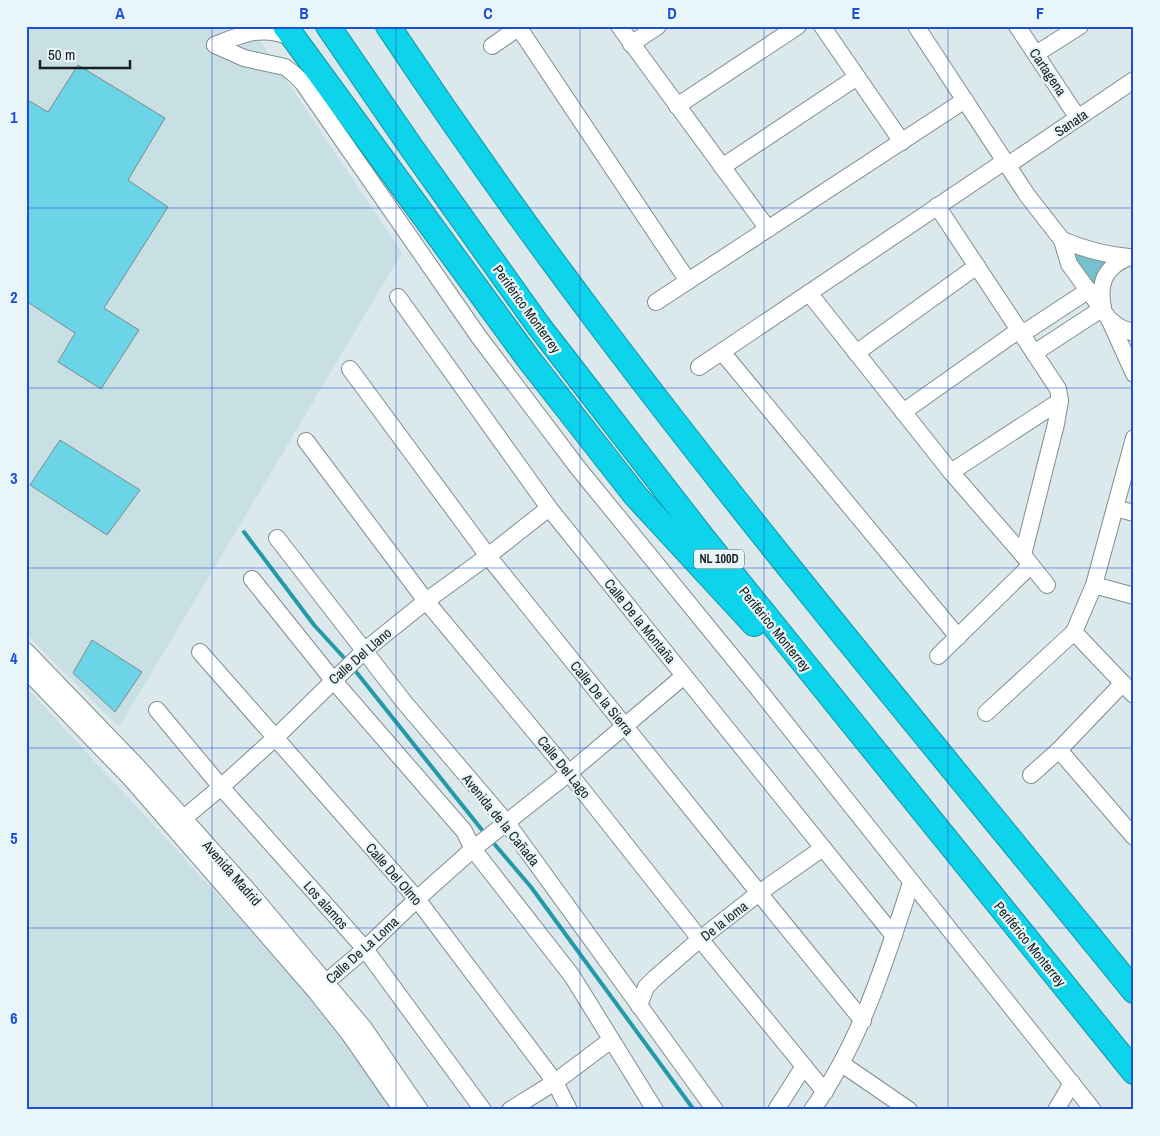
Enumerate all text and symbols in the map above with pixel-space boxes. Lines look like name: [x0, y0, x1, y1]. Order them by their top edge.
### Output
text: A: [115, 2, 125, 24]
text: B: [299, 2, 309, 24]
text: C: [483, 2, 493, 24]
text: D: [667, 2, 677, 24]
text: E: [852, 2, 861, 24]
text: F: [1036, 2, 1044, 24]
scale bar: [40, 38, 130, 70]
text: 50 m: [48, 44, 75, 65]
street label: Cartagena: [1026, 45, 1071, 100]
street label: Sanata: [1051, 105, 1092, 141]
text: 1: [10, 106, 18, 128]
street label: Periférico Monterrey: [489, 261, 565, 357]
text: 2: [10, 286, 18, 308]
text: 3: [10, 467, 18, 489]
road number: NL 100D: [694, 550, 744, 568]
street label: Calle De la Montaña: [600, 575, 680, 668]
street label: Periférico Monterrey: [735, 583, 815, 676]
street label: Calle Del Llano: [325, 624, 395, 688]
text: 4: [10, 647, 18, 669]
street label: Calle De la Sierra: [566, 657, 638, 739]
street label: Calle Del Lago: [533, 732, 595, 802]
street label: Avenida de la Cañada: [458, 769, 544, 870]
text: 5: [10, 827, 18, 849]
street label: Avenida Madrid: [198, 836, 265, 909]
street label: Calle Del Olmo: [362, 839, 426, 909]
street label: Los alamos: [300, 877, 353, 933]
street label: De la loma: [697, 897, 752, 945]
street label: Periférico Monterrey: [990, 898, 1070, 991]
street label: Calle De La Loma: [322, 912, 403, 987]
text: 6: [10, 1007, 18, 1029]

